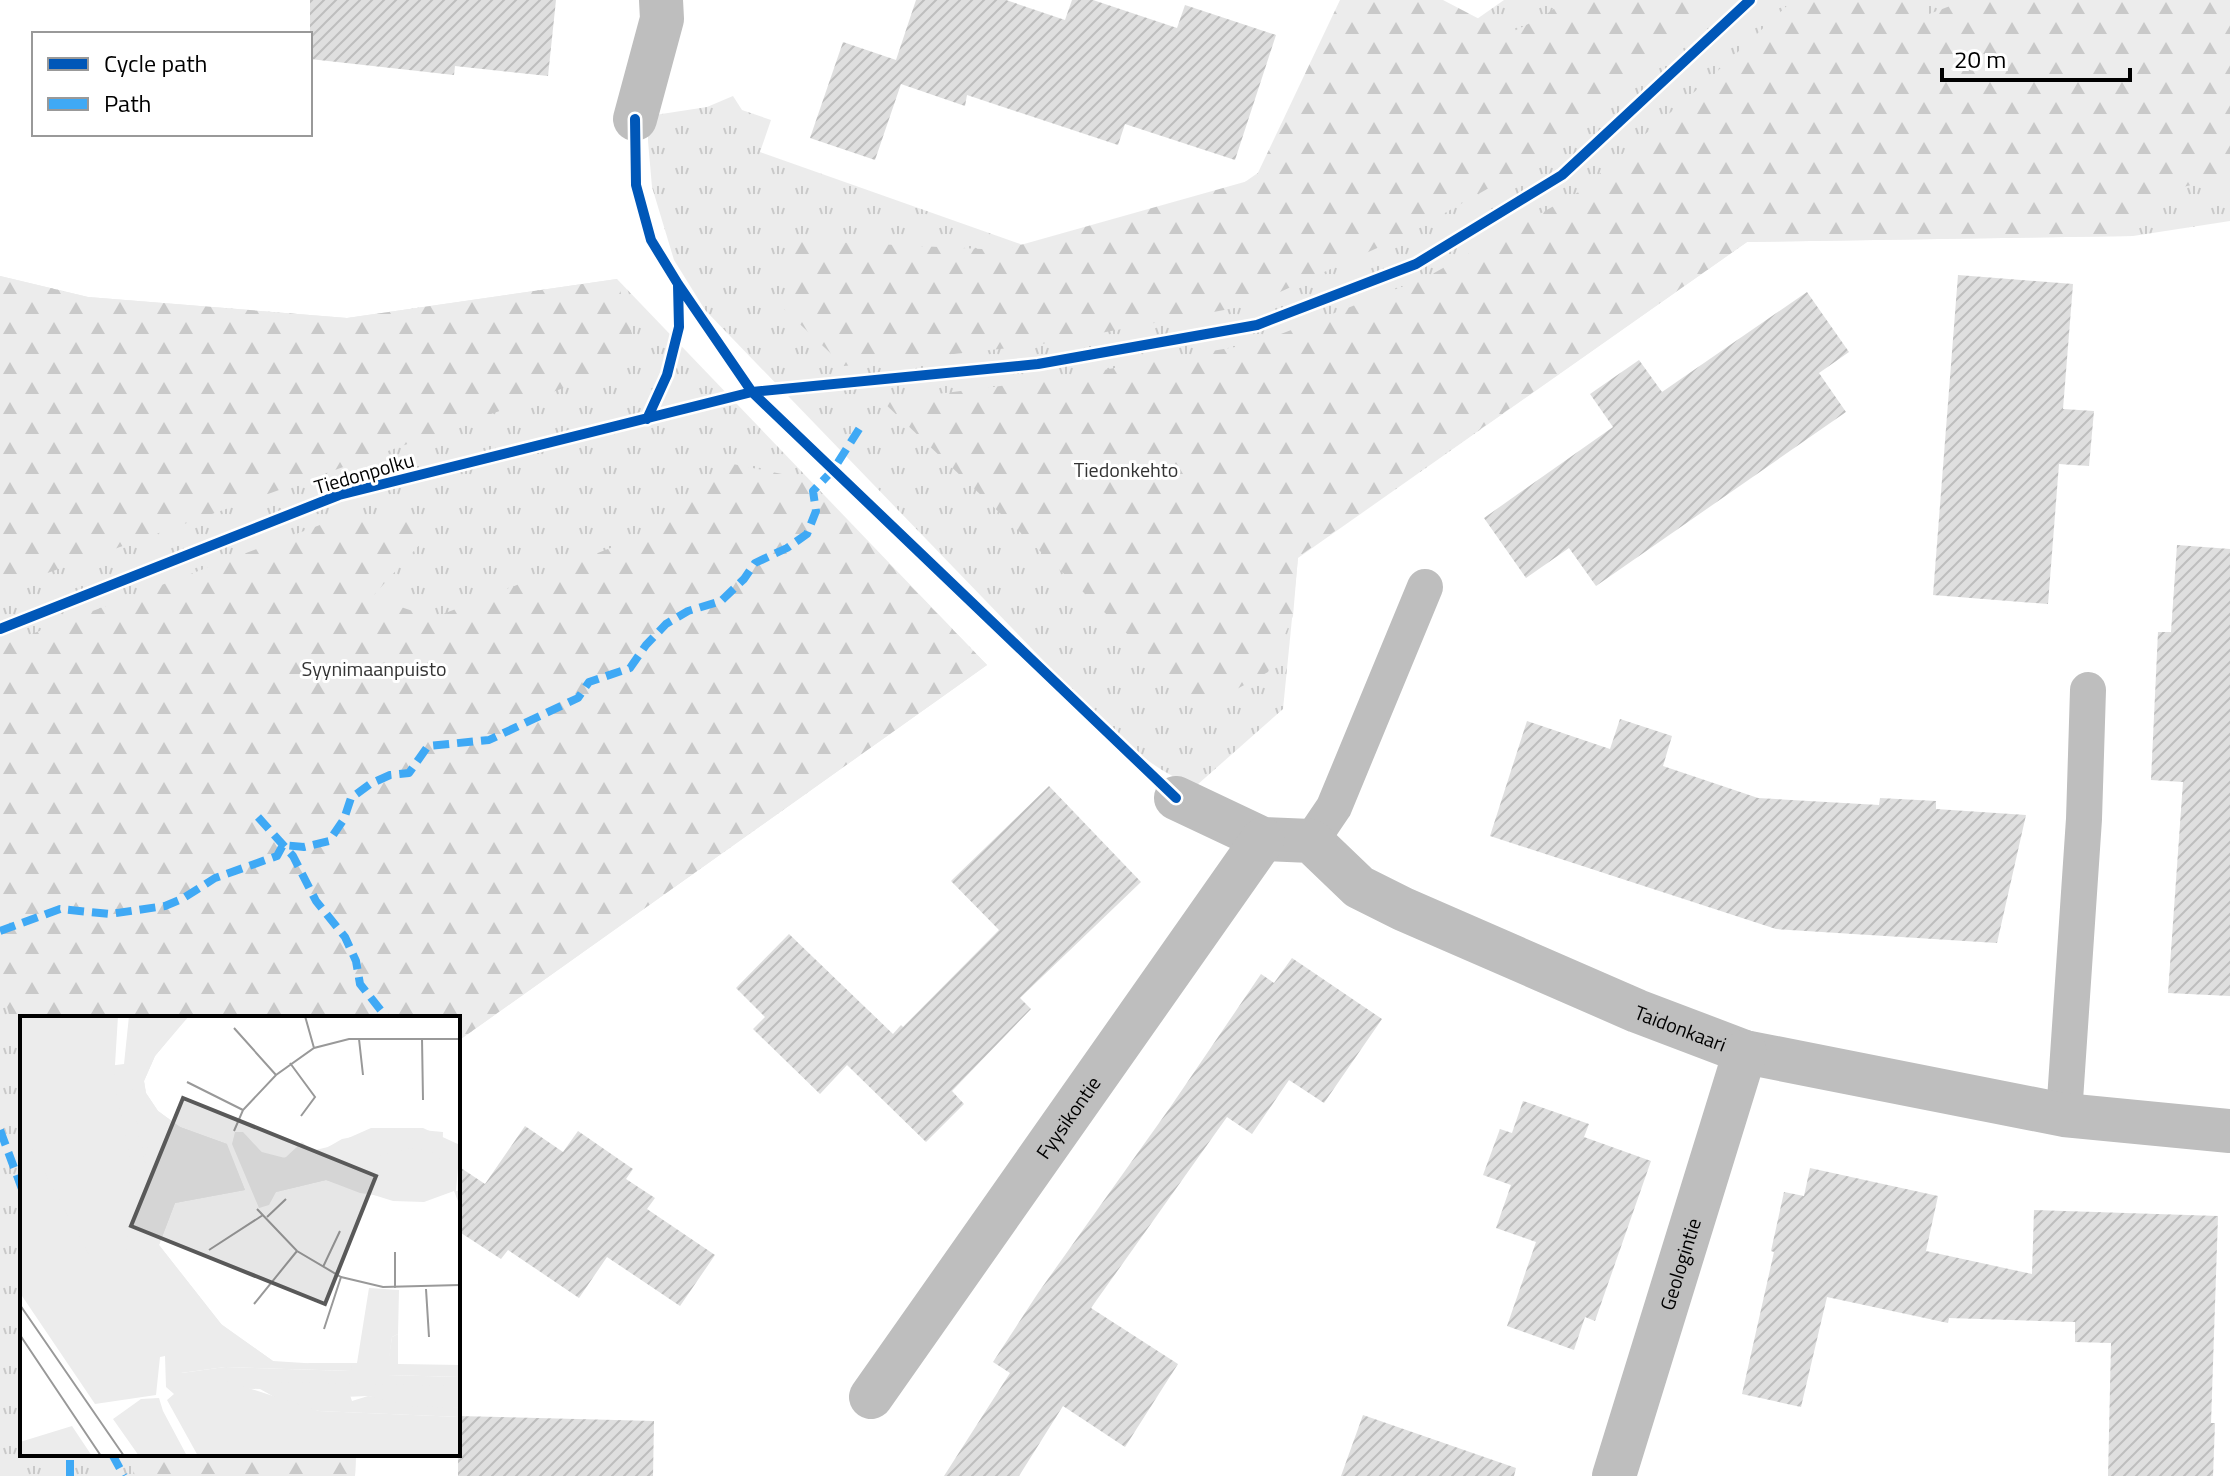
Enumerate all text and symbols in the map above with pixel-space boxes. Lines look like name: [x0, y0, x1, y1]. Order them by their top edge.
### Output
legend: [32, 32, 312, 136]
scale bar: [1942, 32, 2130, 82]
text: 20 m: [1954, 41, 2006, 77]
text: Cycle path: [104, 45, 207, 81]
text: Path: [104, 85, 151, 121]
street label: Tiedonpolku: [310, 444, 418, 502]
park label: Tiedonkehto: [1074, 454, 1178, 485]
park label: Syynimaanpuisto: [302, 653, 447, 684]
street label: Taidonkaari: [1630, 996, 1731, 1059]
inset map: [20, 1016, 460, 1456]
street label: Fyysikontie: [1028, 1069, 1108, 1165]
street label: Geologintie: [1651, 1214, 1708, 1314]

